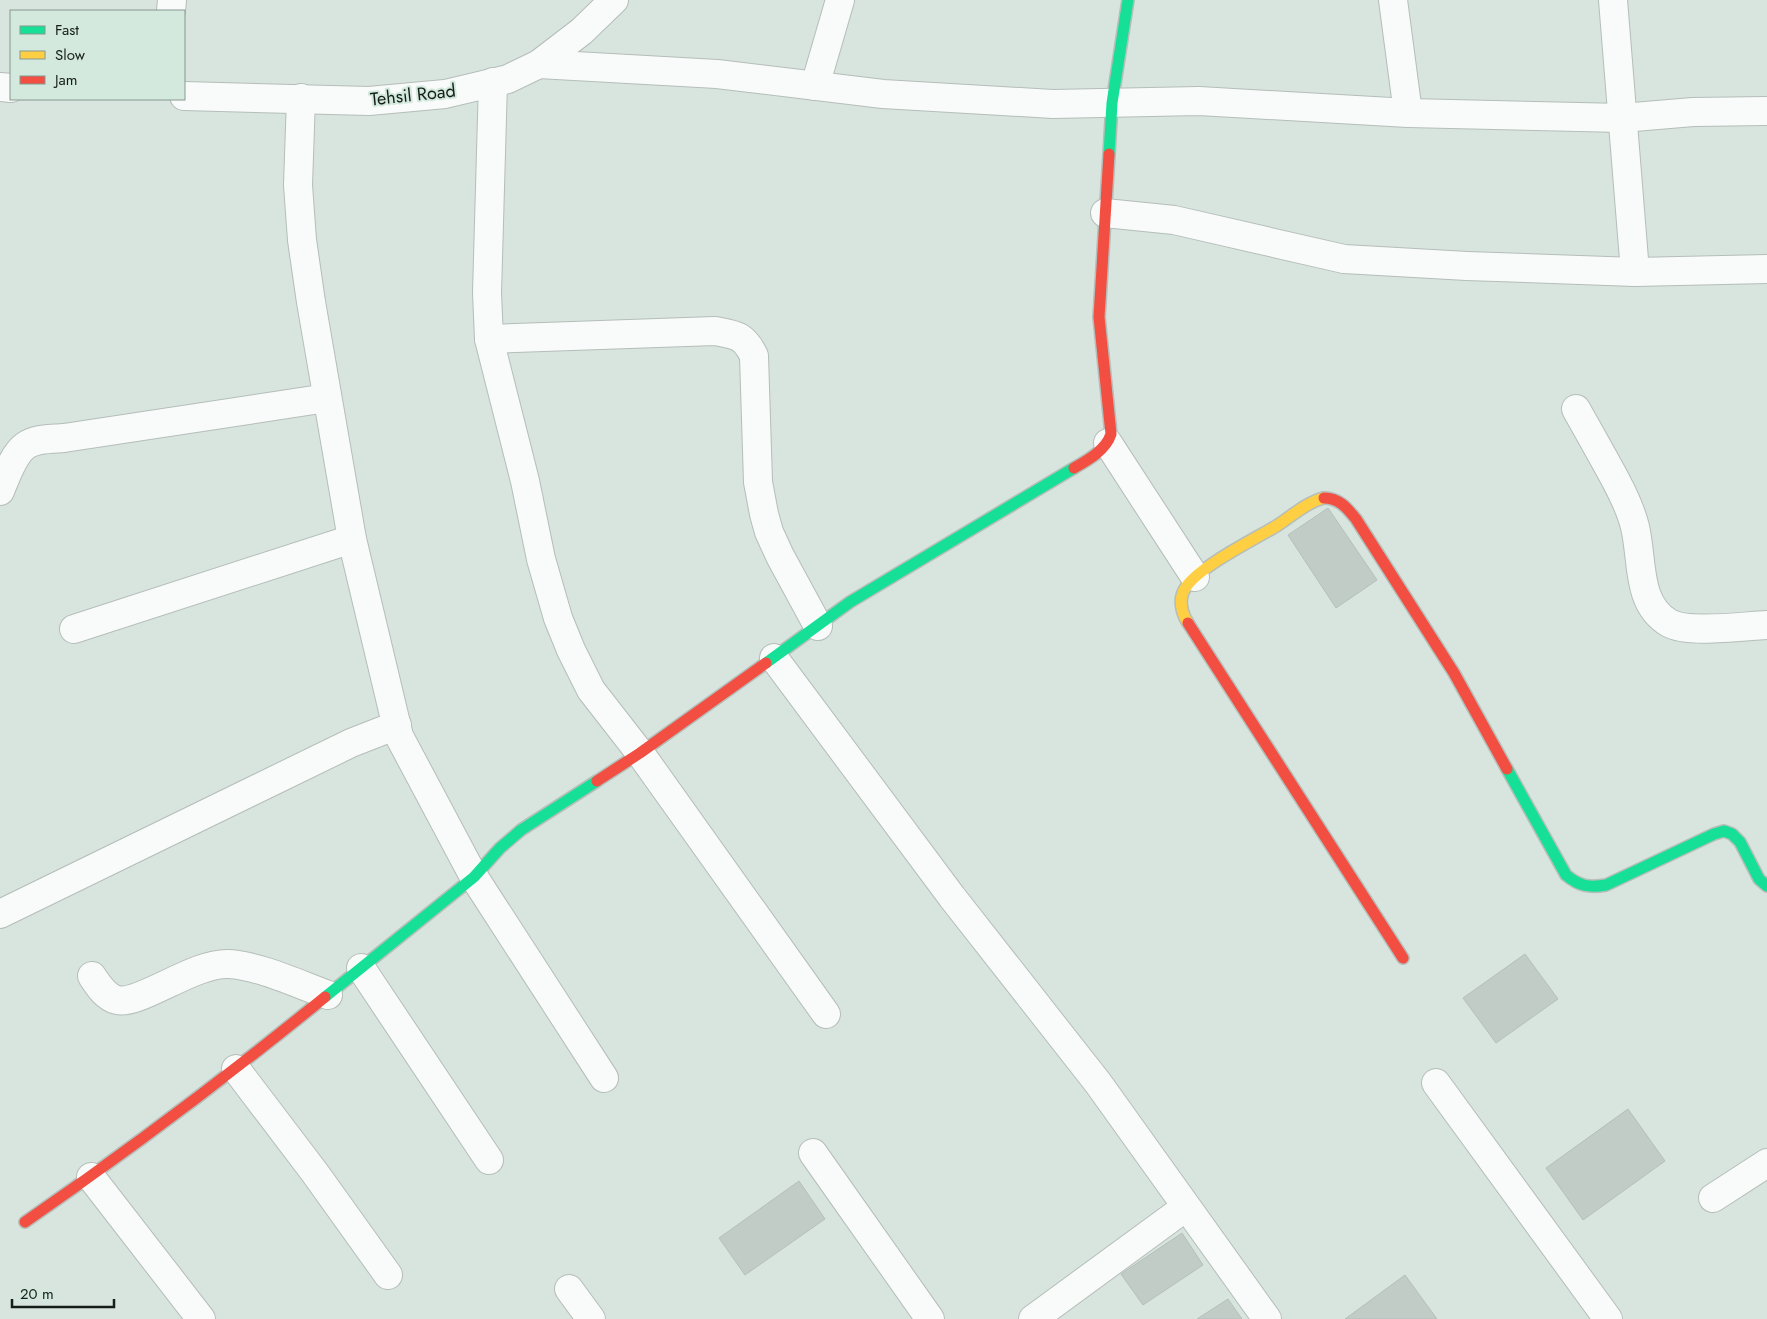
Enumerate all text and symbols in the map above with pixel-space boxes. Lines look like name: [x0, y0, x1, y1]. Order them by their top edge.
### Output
legend: [10, 10, 185, 100]
text: Fast: [55, 19, 79, 41]
text: Slow: [55, 44, 86, 66]
text: Jam: [53, 69, 78, 91]
street label: Tehsil Road: [369, 78, 457, 112]
scale bar: [12, 1276, 115, 1308]
text: 20 m: [20, 1283, 54, 1305]

